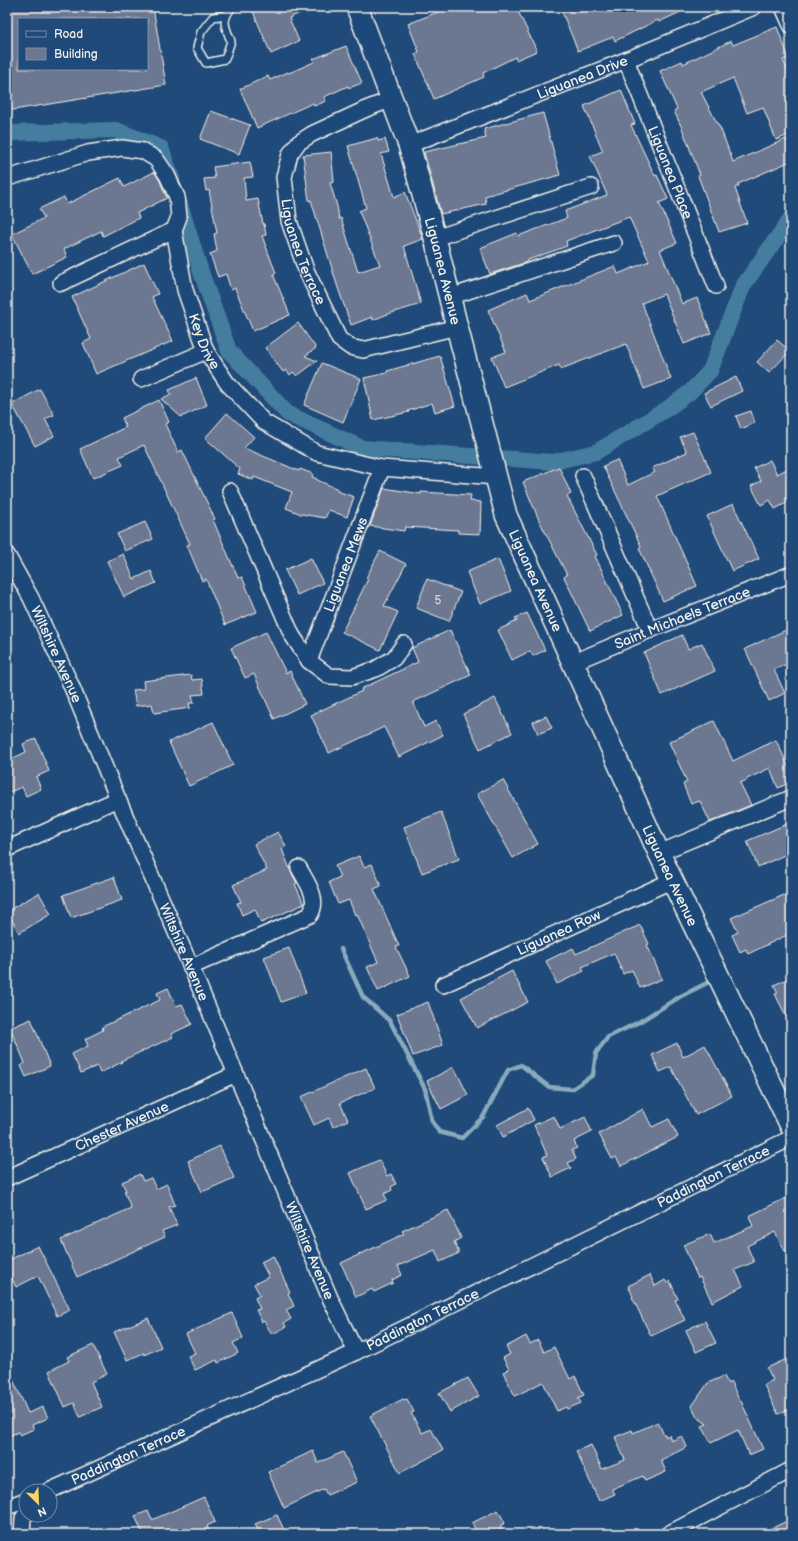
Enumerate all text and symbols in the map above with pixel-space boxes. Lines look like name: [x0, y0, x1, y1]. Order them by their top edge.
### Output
legend: [18, 18, 148, 70]
text: Road: [54, 27, 83, 42]
text: Building: [54, 47, 98, 62]
street label: Liguanea Drive: [535, 52, 630, 103]
street label: Liguanea Place: [644, 124, 696, 222]
street label: Liguanea Terrace: [278, 198, 329, 307]
street label: Liguanea Avenue: [421, 216, 464, 327]
street label: Key Drive: [185, 311, 224, 373]
street label: Liguanea Mews: [320, 515, 372, 614]
street label: Liguanea Avenue: [505, 527, 566, 634]
street label: Saint Michaels Terrace: [612, 583, 753, 653]
house number: 5: [435, 593, 442, 608]
street label: Wiltshire Avenue: [27, 603, 85, 705]
street label: Liguanea Avenue: [638, 822, 701, 929]
street label: Wiltshire Avenue: [155, 901, 212, 1003]
street label: Liguanea Row: [514, 906, 604, 959]
street label: Chester Avenue: [72, 1098, 171, 1155]
street label: Paddington Terrace: [654, 1142, 772, 1212]
street label: Wiltshire Avenue: [282, 1199, 338, 1302]
street label: Paddington Terrace: [363, 1285, 482, 1355]
street label: Paddington Terrace: [69, 1422, 188, 1489]
north arrow: [18, 1483, 58, 1523]
text: N: [35, 1504, 48, 1519]

